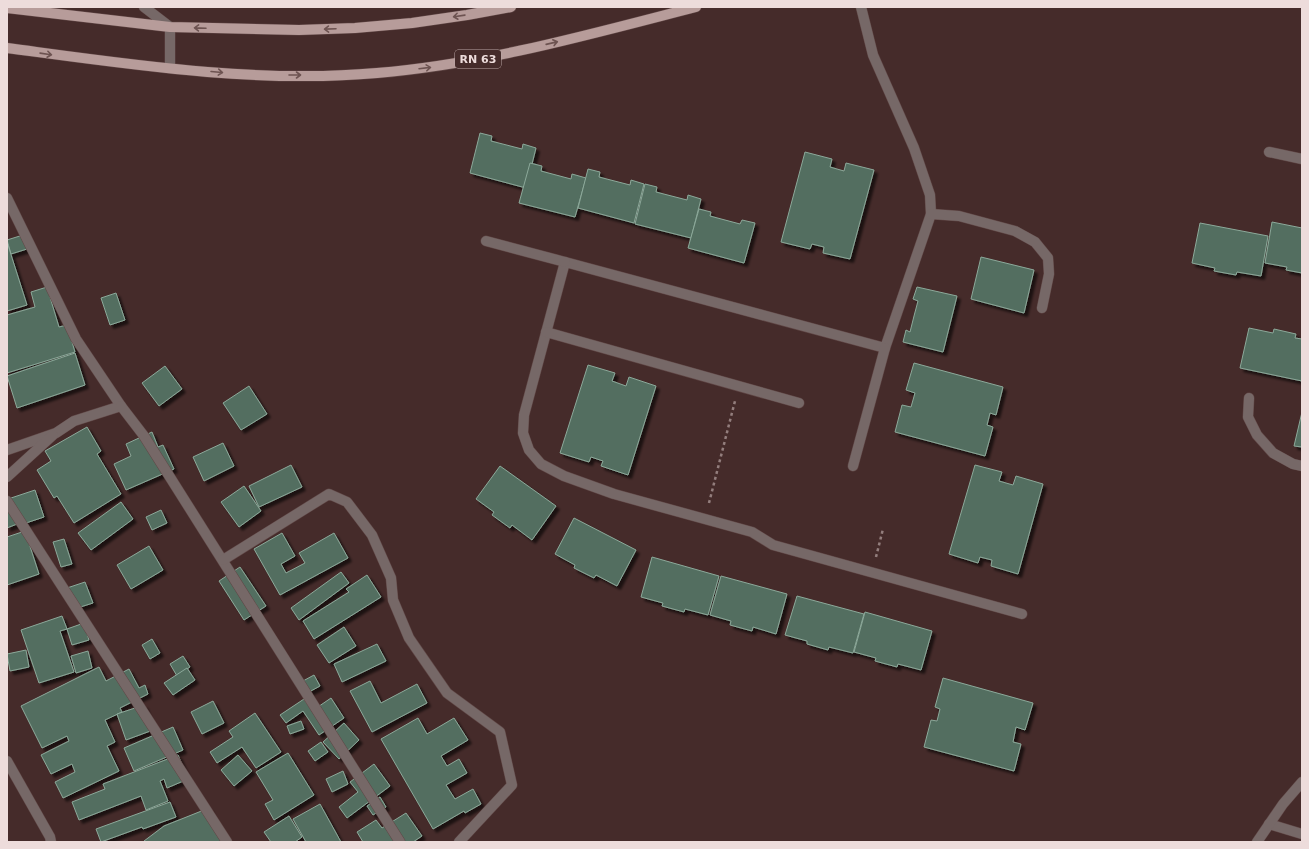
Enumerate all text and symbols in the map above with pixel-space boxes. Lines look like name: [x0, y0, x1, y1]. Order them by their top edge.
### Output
one-way arrow: [453, 13, 466, 20]
one-way arrow: [194, 24, 207, 32]
one-way arrow: [324, 25, 337, 33]
one-way arrow: [545, 38, 558, 46]
one-way arrow: [39, 50, 52, 57]
road number: RN 63: [455, 50, 501, 68]
one-way arrow: [418, 64, 431, 72]
one-way arrow: [210, 69, 223, 76]
one-way arrow: [288, 71, 301, 79]

